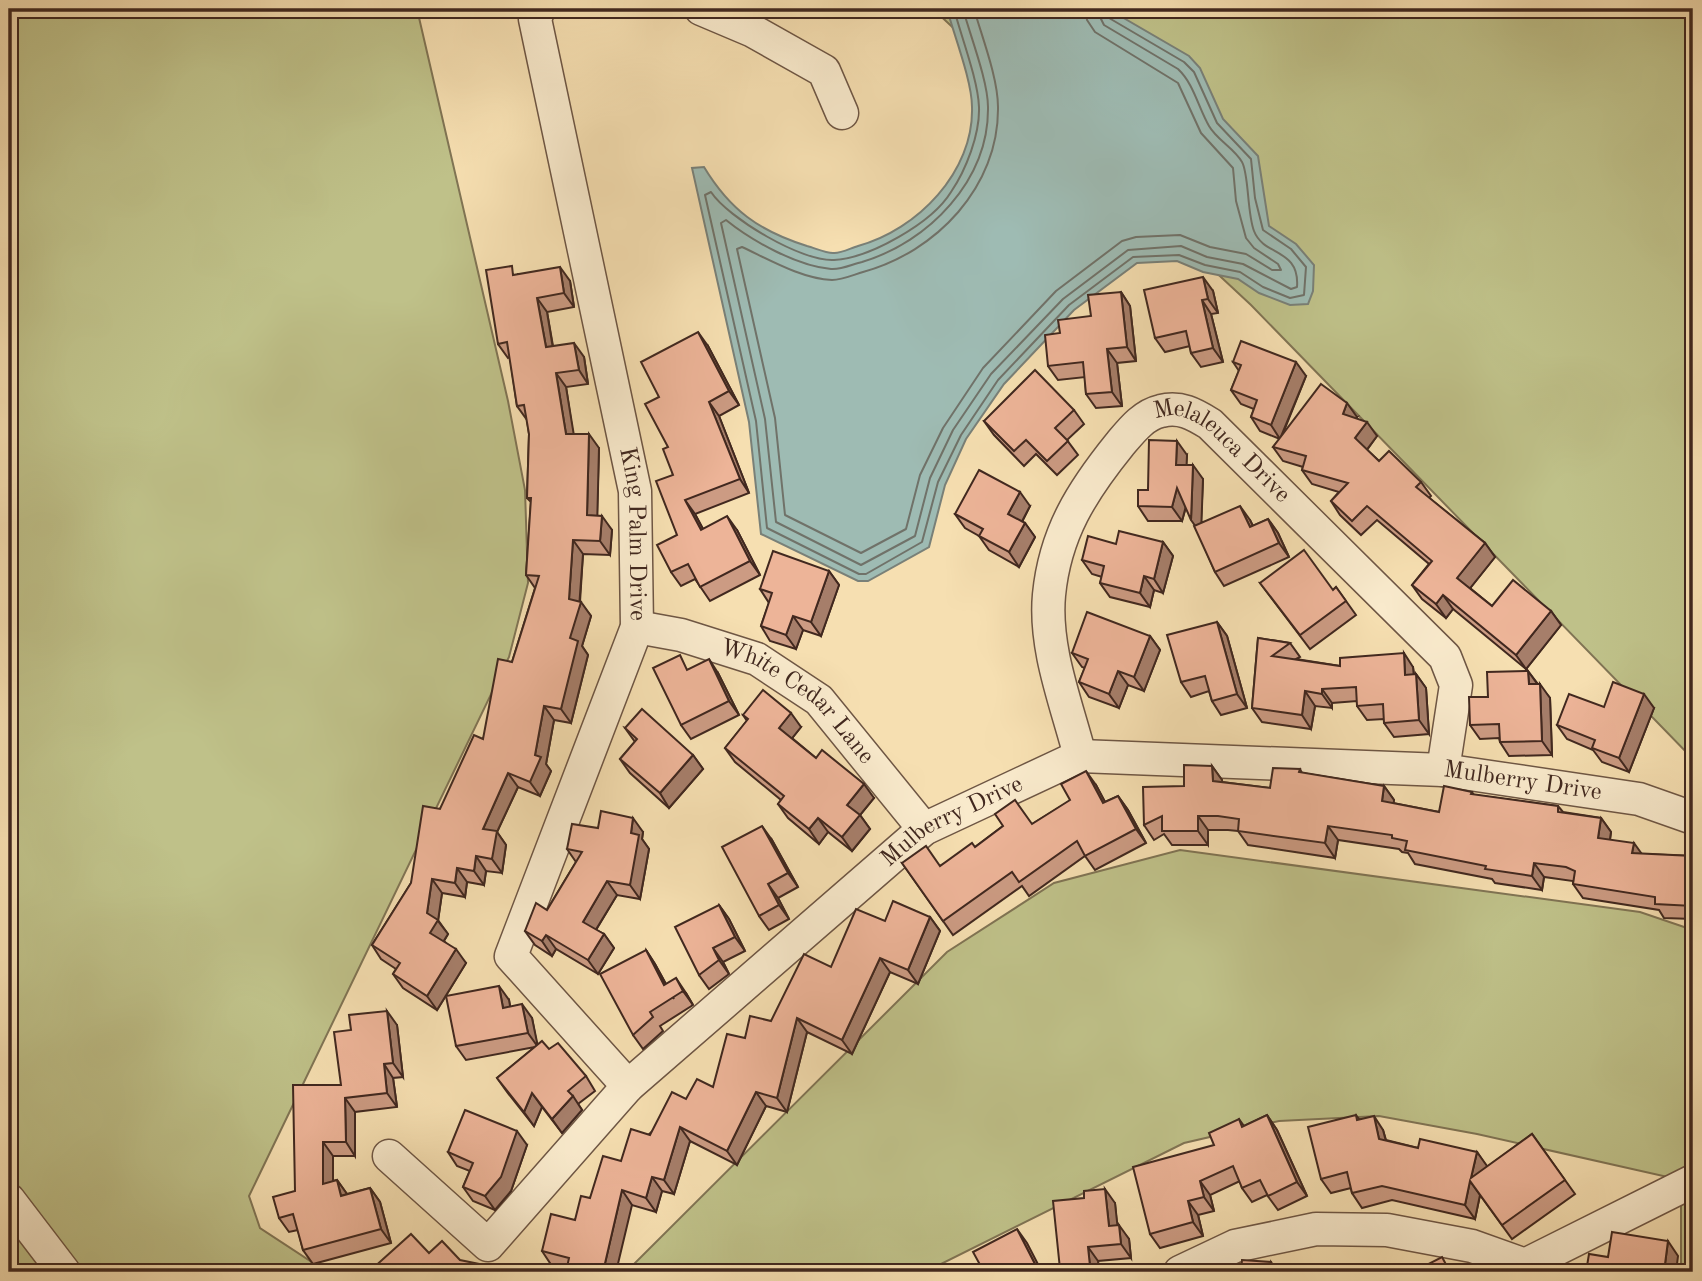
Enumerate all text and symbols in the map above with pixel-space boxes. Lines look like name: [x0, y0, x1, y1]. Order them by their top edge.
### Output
street label: Melaleuca Drive: [1151, 397, 1294, 508]
street label: King Palm Drive: [614, 445, 649, 621]
street label: White Cedar Lane: [717, 636, 878, 769]
street label: Mulberry Drive: [1442, 758, 1603, 805]
street label: Mulberry Drive: [877, 772, 1027, 872]

